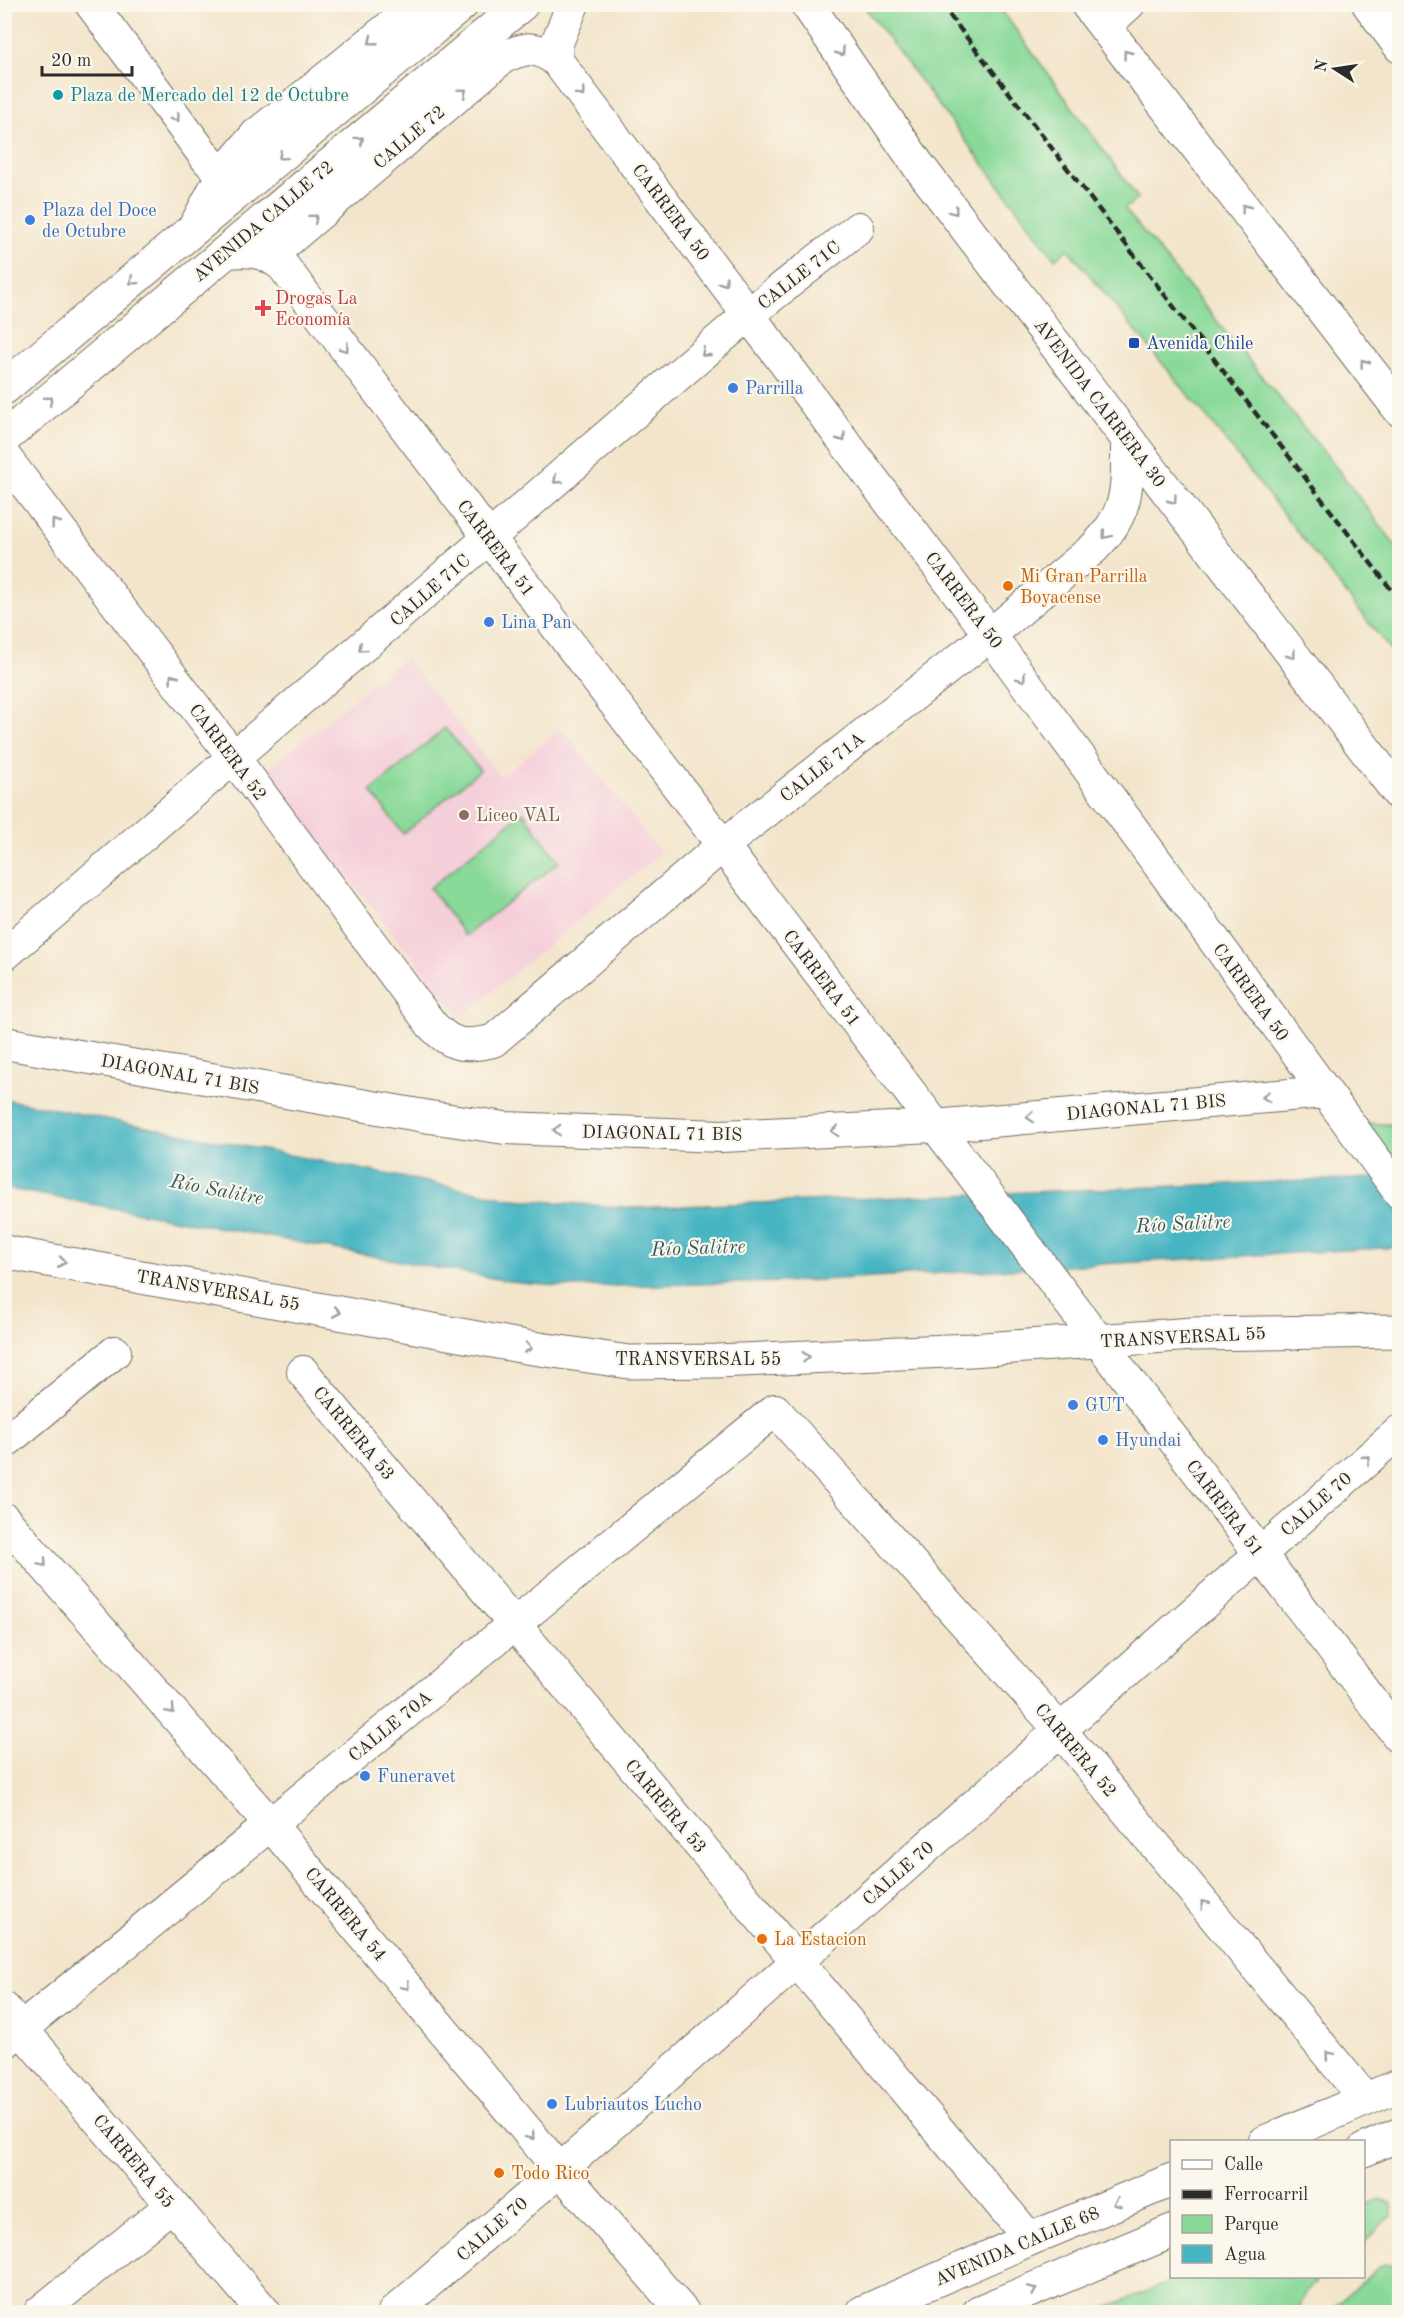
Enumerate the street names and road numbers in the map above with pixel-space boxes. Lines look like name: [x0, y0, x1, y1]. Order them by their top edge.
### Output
street label: CALLE 72: [370, 103, 449, 173]
street label: AVENIDA CALLE 72: [190, 158, 337, 286]
street label: CARRERA 50: [628, 161, 712, 264]
street label: CALLE 71C: [755, 238, 844, 313]
street label: AVENIDA CARRERA 30: [1030, 316, 1168, 491]
street label: CARRERA 51: [453, 497, 537, 600]
street label: CARRERA 50: [921, 549, 1005, 652]
street label: CALLE 71C: [387, 551, 474, 630]
street label: CARRERA 52: [185, 701, 269, 804]
street label: CALLE 71A: [777, 729, 868, 806]
street label: CARRERA 51: [779, 927, 863, 1030]
street label: CARRERA 50: [1209, 941, 1291, 1045]
street label: DIAGONAL 71 BIS: [99, 1052, 260, 1098]
street label: DIAGONAL 71 BIS: [1065, 1092, 1227, 1124]
street label: DIAGONAL 71 BIS: [582, 1124, 742, 1144]
street label: TRANSVERSAL 55: [134, 1268, 301, 1314]
street label: TRANSVERSAL 55: [1100, 1325, 1267, 1351]
street label: TRANSVERSAL 55: [615, 1351, 781, 1369]
street label: CARRERA 53: [309, 1384, 397, 1484]
street label: CARRERA 51: [1182, 1457, 1266, 1560]
street label: CALLE 70: [1278, 1469, 1356, 1540]
street label: CALLE 70A: [346, 1688, 436, 1766]
street label: CARRERA 52: [1031, 1701, 1119, 1801]
street label: CARRERA 53: [621, 1757, 709, 1857]
street label: CALLE 70: [860, 1838, 938, 1909]
street label: CARRERA 54: [301, 1865, 389, 1965]
street label: CARRERA 55: [89, 2112, 177, 2212]
street label: CALLE 70: [454, 2194, 532, 2265]
street label: AVENIDA CALLE 68: [932, 2204, 1102, 2290]

